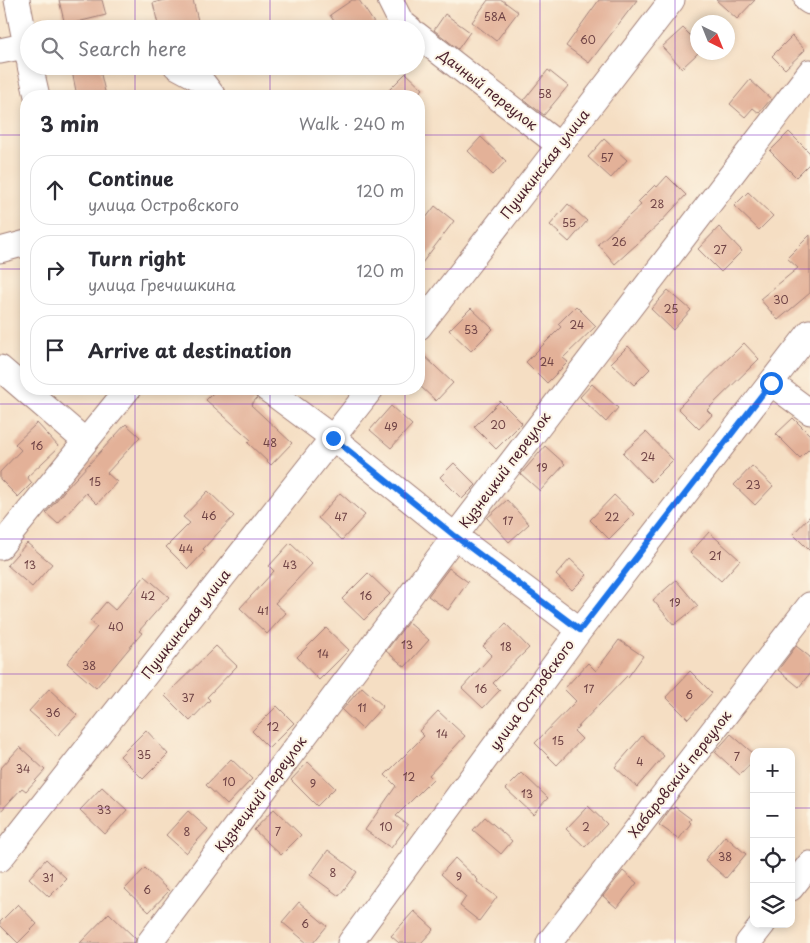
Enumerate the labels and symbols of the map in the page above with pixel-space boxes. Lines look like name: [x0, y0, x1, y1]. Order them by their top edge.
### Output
house number: 58А: [484, 8, 507, 25]
north arrow: [690, 15, 735, 60]
house number: 60: [580, 31, 596, 48]
street label: Дачный переулок: [433, 43, 543, 136]
house number: 58: [538, 85, 552, 102]
street label: Пушкинская улица: [495, 104, 594, 223]
house number: 57: [600, 149, 614, 166]
house number: 28: [650, 195, 664, 212]
house number: 55: [562, 214, 576, 231]
house number: 26: [611, 233, 627, 250]
house number: 27: [713, 241, 727, 258]
house number: 30: [773, 291, 789, 308]
house number: 25: [664, 300, 678, 317]
house number: 24: [570, 316, 584, 333]
house number: 53: [464, 321, 478, 338]
house number: 24: [540, 353, 554, 370]
route start: [760, 372, 783, 395]
street label: Кузнецкий переулок: [454, 407, 556, 532]
house number: 20: [490, 416, 506, 433]
house number: 49: [384, 418, 398, 435]
route end: [322, 427, 345, 450]
house number: 48: [263, 434, 277, 451]
house number: 16: [31, 437, 44, 454]
house number: 24: [641, 448, 655, 465]
house number: 19: [536, 459, 548, 476]
house number: 15: [89, 473, 101, 490]
house number: 23: [746, 476, 760, 493]
house number: 46: [202, 507, 217, 524]
house number: 47: [335, 508, 348, 525]
house number: 22: [605, 508, 619, 525]
house number: 17: [503, 512, 514, 529]
house number: 44: [179, 540, 193, 557]
house number: 21: [709, 547, 721, 564]
house number: 13: [24, 556, 36, 573]
house number: 43: [283, 556, 297, 573]
street label: Пушкинская улица: [136, 564, 235, 683]
house number: 42: [141, 587, 156, 604]
house number: 16: [360, 587, 373, 604]
house number: 19: [669, 594, 681, 611]
house number: 41: [257, 602, 269, 619]
house number: 40: [108, 618, 124, 635]
street label: улица Островского: [484, 635, 579, 754]
house number: 13: [401, 636, 413, 653]
house number: 18: [500, 638, 512, 655]
house number: 14: [317, 645, 329, 662]
house number: 38: [82, 657, 96, 674]
house number: 16: [475, 680, 488, 697]
house number: 17: [584, 680, 595, 697]
house number: 6: [685, 686, 693, 703]
house number: 37: [182, 689, 195, 706]
house number: 11: [357, 699, 367, 716]
house number: 36: [46, 704, 61, 721]
street label: Хабаровский переулок: [623, 705, 737, 842]
house number: 12: [267, 718, 280, 735]
house number: 14: [436, 725, 448, 742]
street label: Кузнецкий переулок: [210, 731, 312, 856]
house number: 15: [552, 732, 564, 749]
house number: 35: [137, 746, 151, 763]
house number: 7: [734, 748, 740, 765]
house number: 4: [636, 753, 644, 770]
house number: 34: [16, 760, 30, 777]
house number: 12: [403, 768, 416, 785]
house number: 10: [223, 773, 235, 790]
house number: 9: [310, 775, 316, 792]
house number: 13: [521, 785, 533, 802]
house number: 33: [97, 801, 111, 818]
house number: 10: [380, 818, 392, 835]
house number: 2: [582, 818, 590, 835]
house number: 8: [184, 823, 191, 840]
house number: 7: [275, 823, 281, 840]
house number: 38: [718, 848, 732, 865]
house number: 8: [330, 864, 337, 881]
house number: 9: [456, 868, 462, 885]
house number: 31: [42, 869, 54, 886]
house number: 6: [143, 881, 151, 898]
house number: 6: [301, 915, 309, 932]

